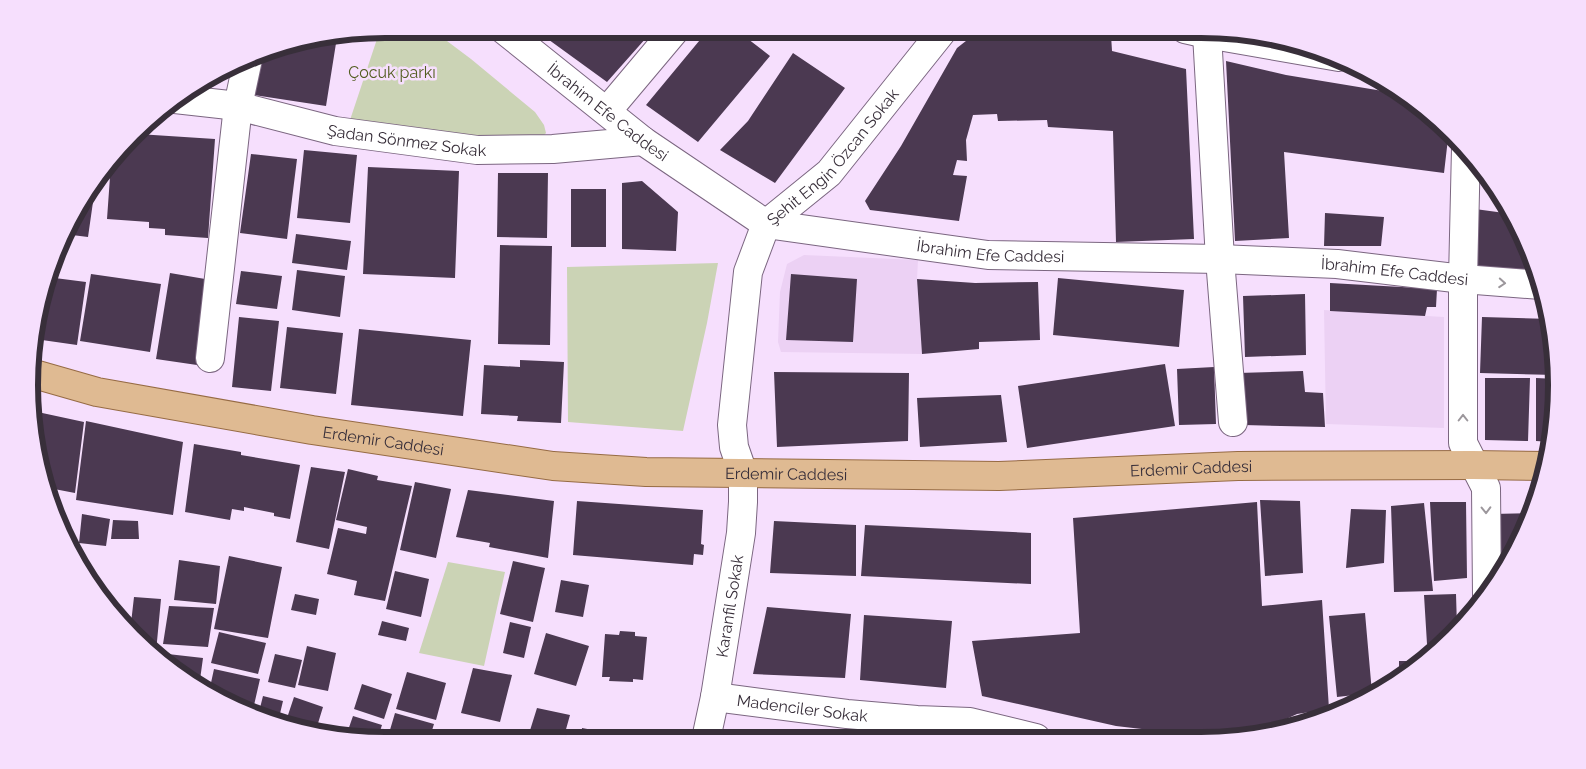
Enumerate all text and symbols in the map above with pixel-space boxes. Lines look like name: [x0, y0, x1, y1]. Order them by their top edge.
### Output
street label: İbrahim Efe Caddesi: [544, 58, 672, 165]
park label: Çocuk parkı: [348, 63, 436, 82]
street label: Şehit Engin Özcan Sokak: [763, 84, 903, 229]
street label: Şadan Sönmez Sokak: [325, 120, 487, 160]
street label: İbrahim Efe Caddesi: [915, 235, 1064, 266]
street label: İbrahim Efe Caddesi: [1321, 253, 1469, 289]
one-way arrow: [1498, 277, 1506, 288]
one-way arrow: [1458, 414, 1468, 422]
street label: Erdemir Caddesi: [321, 422, 445, 459]
street label: Erdemir Caddesi: [1130, 456, 1252, 480]
street label: Erdemir Caddesi: [725, 463, 848, 484]
one-way arrow: [1481, 506, 1491, 514]
street label: Karanfil Sokak: [712, 553, 747, 659]
street label: Madenciler Sokak: [736, 690, 869, 725]

